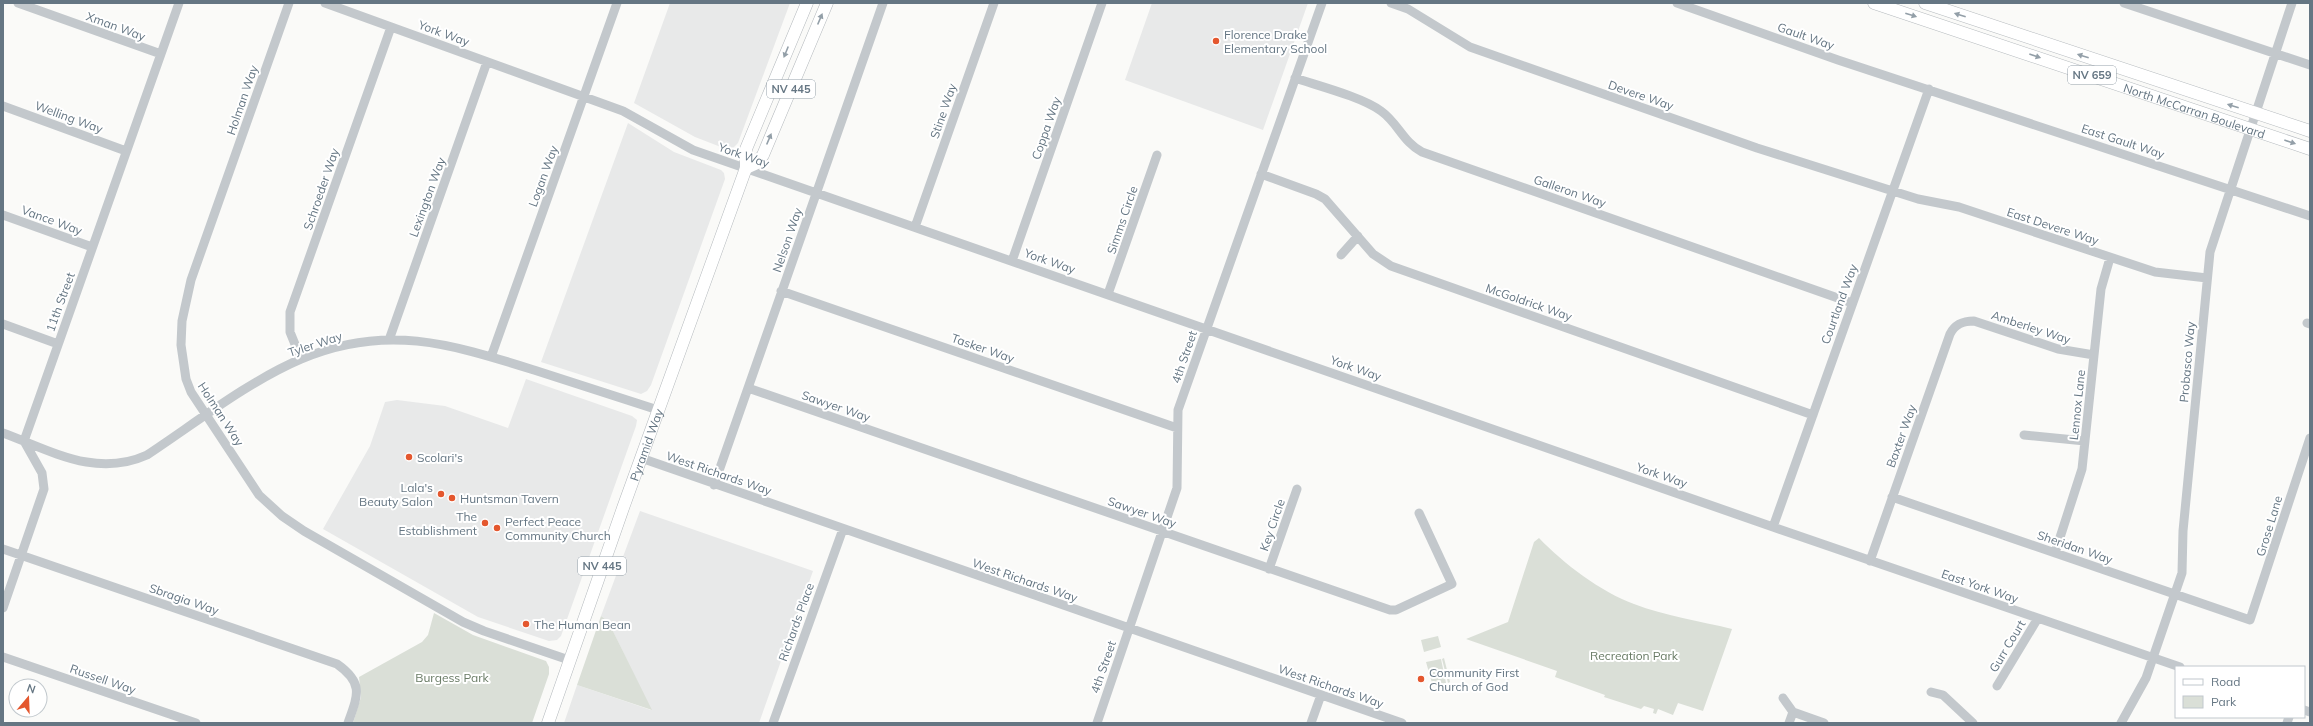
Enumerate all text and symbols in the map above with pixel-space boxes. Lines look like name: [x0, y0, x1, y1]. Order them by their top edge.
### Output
street label: Xman Way: [84, 8, 148, 44]
one-way arrow: [1954, 11, 1966, 17]
one-way arrow: [1906, 12, 1918, 18]
one-way arrow: [818, 13, 824, 25]
street label: York Way: [416, 17, 472, 49]
street label: Gault Way: [1776, 19, 1837, 53]
place label: Florence Drake Elementary School: [1224, 27, 1327, 56]
marker: Florence Drake Elementary School: [1211, 36, 1221, 46]
one-way arrow: [783, 46, 789, 57]
one-way arrow: [2029, 53, 2041, 59]
one-way arrow: [2077, 53, 2089, 59]
street label: Holman Way: [223, 62, 261, 137]
road number: NV 659: [2068, 66, 2116, 84]
street label: Devere Way: [1606, 77, 1676, 113]
road number: NV 445: [767, 80, 815, 98]
street label: North McCarran Boulevard: [2122, 80, 2267, 141]
street label: Stine Way: [927, 81, 960, 141]
street label: Coppa Way: [1028, 94, 1064, 161]
street label: Welling Way: [33, 98, 106, 136]
one-way arrow: [2227, 103, 2239, 109]
street label: East Gault Way: [2079, 120, 2167, 162]
one-way arrow: [766, 133, 773, 145]
street label: York Way: [716, 139, 772, 171]
one-way arrow: [2285, 140, 2297, 146]
street label: Logan Way: [525, 143, 561, 209]
street label: Schroeder Way: [300, 146, 342, 232]
street label: Lexington Way: [406, 154, 449, 239]
street label: Galleron Way: [1532, 172, 1609, 211]
street label: Simms Circle: [1103, 184, 1141, 256]
street label: Vance Way: [20, 202, 85, 238]
street label: East Devere Way: [2005, 204, 2101, 248]
street label: Nelson Way: [769, 205, 805, 274]
street label: York Way: [1022, 245, 1078, 277]
street label: Courtland Way: [1818, 261, 1861, 346]
street label: 11th Street: [42, 270, 78, 334]
street label: McGoldrick Way: [1484, 280, 1575, 324]
street label: Amberley Way: [1989, 307, 2073, 347]
street label: Probasco Way: [2176, 320, 2198, 403]
street label: Tyler Way: [286, 328, 344, 360]
street label: 4th Street: [1168, 329, 1200, 385]
street label: Tasker Way: [949, 330, 1017, 366]
street label: York Way: [1328, 352, 1384, 384]
street label: Lennox Lane: [2066, 369, 2088, 441]
street label: Holman Way: [195, 379, 248, 449]
street label: Sawyer Way: [800, 387, 873, 425]
street label: Baxter Way: [1883, 402, 1920, 470]
street label: Pyramid Way: [626, 406, 666, 483]
street label: West Richards Way: [664, 448, 774, 498]
place label: Scolari's: [417, 450, 463, 465]
marker: Scolari's: [404, 452, 414, 462]
street label: York Way: [1634, 459, 1690, 491]
place label: Lala's Beauty Salon: [359, 480, 433, 509]
marker: Lala's Beauty Salon: [436, 489, 446, 499]
place label: Huntsman Tavern: [460, 491, 559, 506]
marker: Huntsman Tavern: [447, 493, 457, 503]
street label: Sawyer Way: [1106, 493, 1179, 531]
street label: Grose Lane: [2253, 494, 2285, 558]
street label: Key Circle: [1256, 497, 1288, 553]
place label: The Establishment: [399, 509, 477, 538]
place label: Perfect Peace Community Church: [505, 514, 611, 543]
marker: The Establishment: [480, 518, 490, 528]
marker: Perfect Peace Community Church: [492, 523, 502, 533]
street label: Sheridan Way: [2035, 527, 2115, 567]
street label: West Richards Way: [970, 555, 1080, 605]
road number: NV 445: [578, 557, 626, 575]
street label: East York Way: [1940, 566, 2021, 606]
street label: Sbragia Way: [147, 580, 221, 618]
street label: Richards Place: [775, 581, 817, 663]
place label: The Human Bean: [534, 617, 631, 632]
street label: Gurr Court: [1986, 617, 2028, 675]
marker: The Human Bean: [521, 619, 531, 629]
street label: 4th Street: [1087, 639, 1119, 695]
park label: Recreation Park: [1590, 648, 1679, 663]
street label: Russell Way: [68, 661, 138, 697]
street label: West Richards Way: [1276, 661, 1386, 711]
place label: Community First Church of God: [1429, 665, 1519, 694]
legend: [2175, 666, 2305, 718]
park label: Burgess Park: [415, 670, 490, 685]
marker: Community First Church of God: [1416, 674, 1426, 684]
text: Road: [2211, 674, 2240, 689]
north arrow: [8, 678, 48, 718]
text: N: [25, 681, 37, 697]
text: Park: [2211, 694, 2237, 709]

